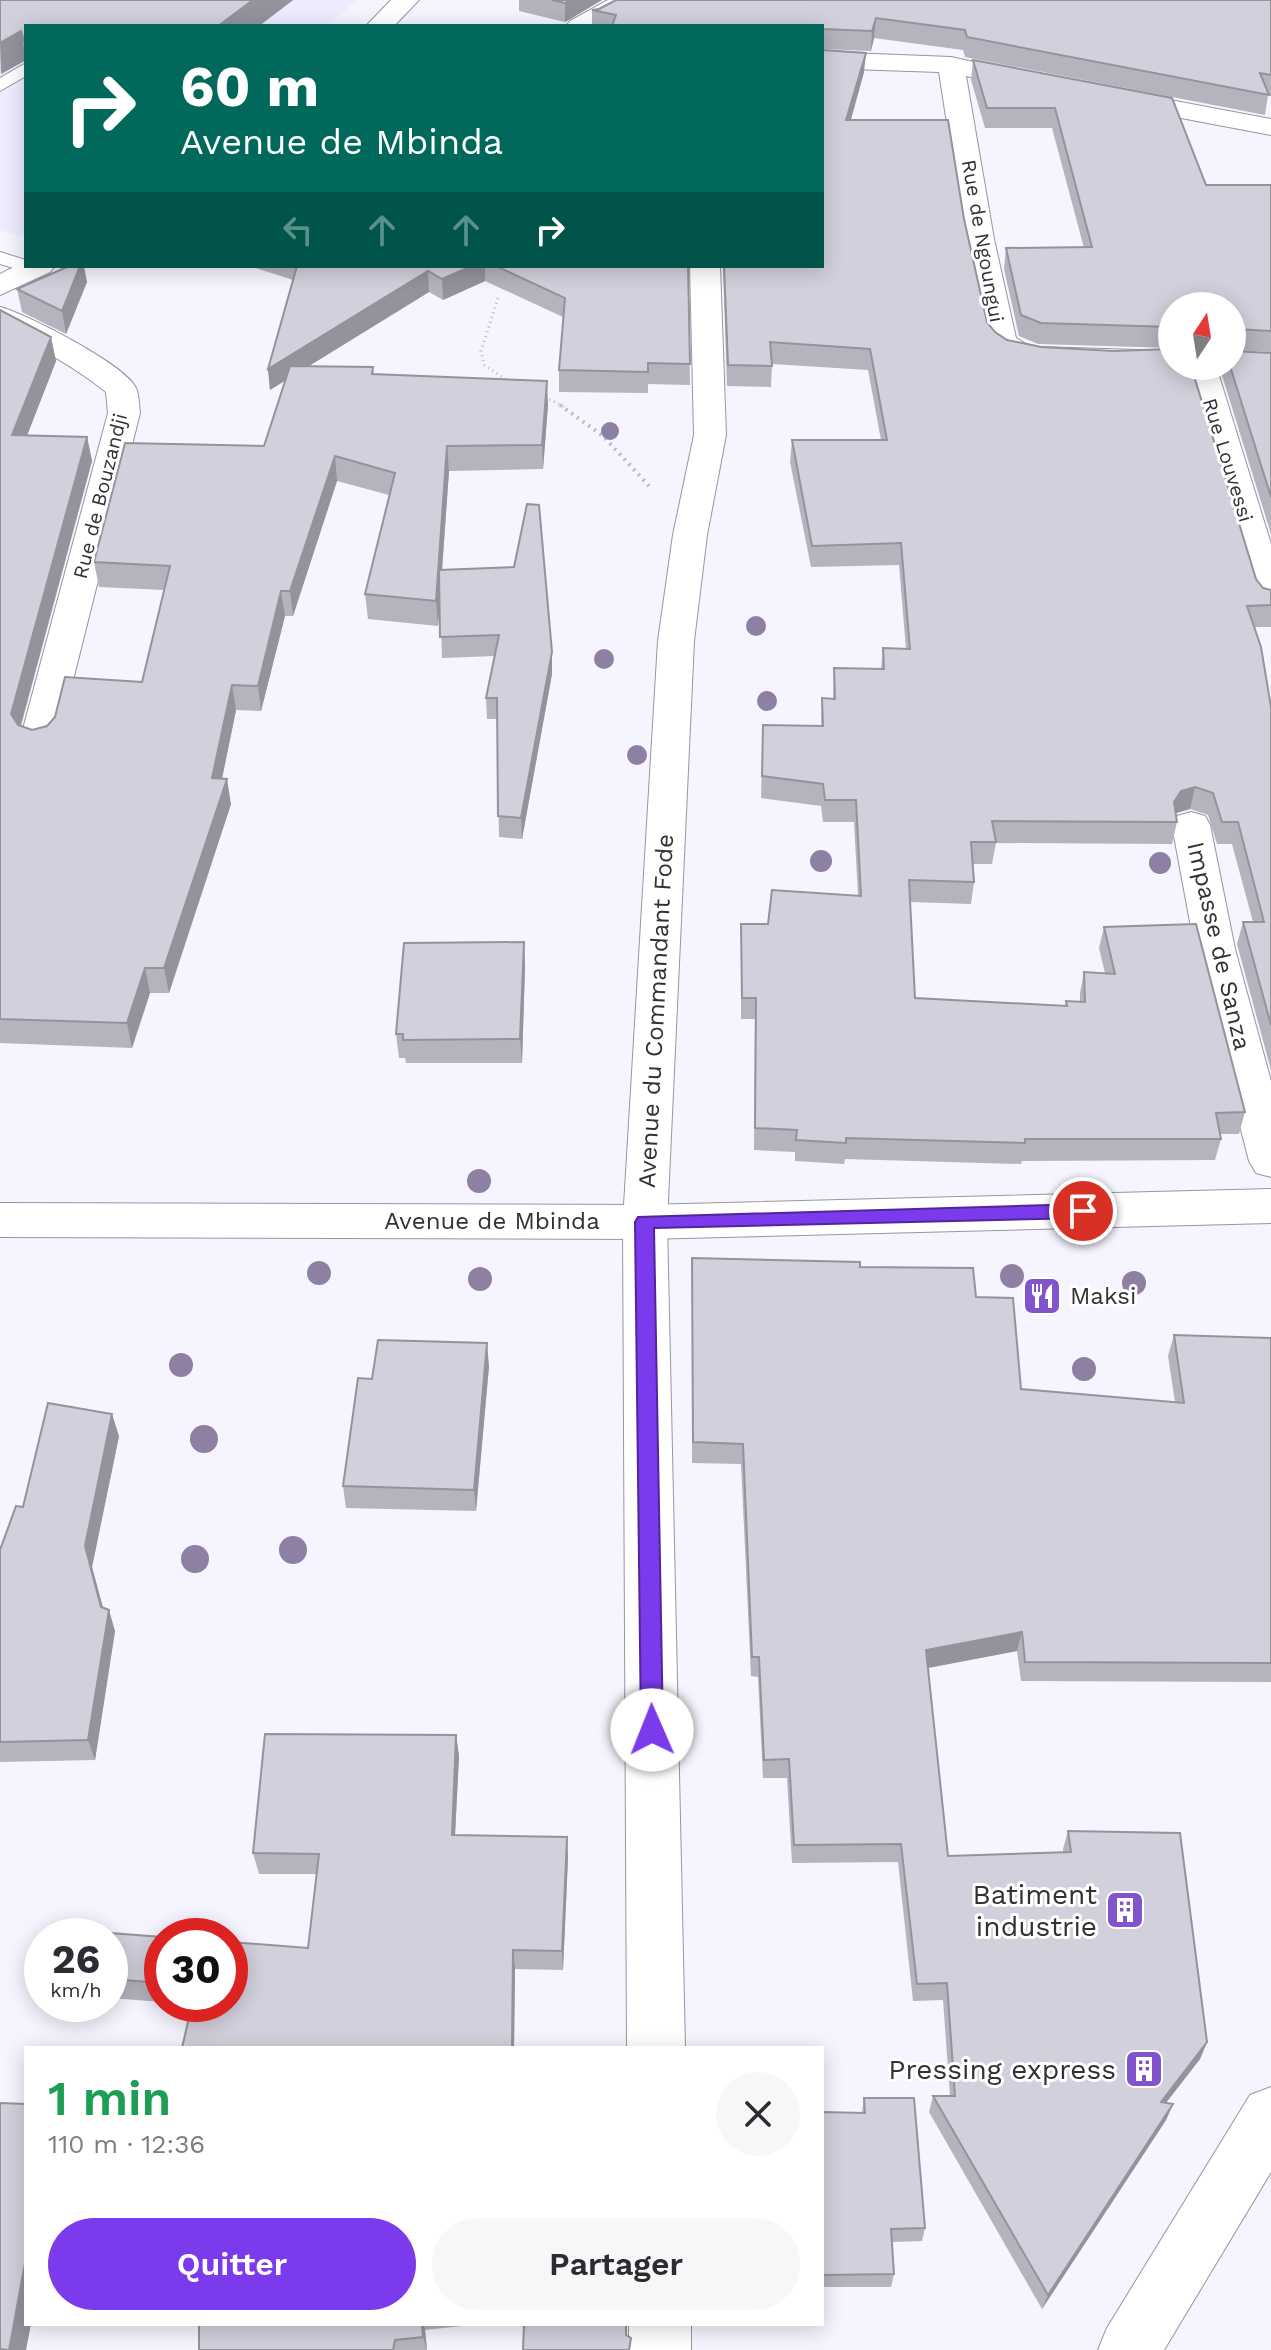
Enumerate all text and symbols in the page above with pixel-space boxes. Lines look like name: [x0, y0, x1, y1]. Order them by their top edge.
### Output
text: 60 m: [180, 54, 319, 120]
icon: right: [48, 56, 152, 160]
text: Avenue de Mbinda: [180, 121, 503, 163]
street label: Rue de Ngoungui: [957, 158, 1009, 324]
icon: left: [276, 208, 320, 252]
icon: ahead: [360, 208, 404, 252]
icon: ahead: [444, 208, 488, 252]
icon: right: [528, 208, 572, 252]
north arrow: [1158, 292, 1246, 380]
map controls: [1158, 292, 1246, 380]
street label: Rue Louvessi: [1198, 395, 1258, 525]
street label: Rue de Bouzandji: [68, 411, 132, 581]
street label: Avenue du Commandant Fode: [633, 833, 679, 1189]
street label: Impasse de Sanza: [1181, 839, 1257, 1053]
pin: [1049, 1177, 1117, 1245]
icon: arrive: [1061, 1189, 1105, 1233]
street label: Avenue de Mbinda: [384, 1207, 600, 1235]
restaurant icon: Maksi: [1021, 1275, 1063, 1317]
place label: Maksi: [1070, 1282, 1136, 1310]
position arrow: [610, 1688, 694, 1772]
place label: Batiment industrie: [973, 1878, 1097, 1943]
building icon: Batiment industrie: [1104, 1889, 1146, 1931]
speed limit sign: 30: [144, 1918, 248, 2022]
text: 26: [52, 1936, 100, 1983]
text: km/h: [50, 1978, 102, 2002]
building icon: Pressing express: [1123, 2048, 1165, 2090]
place label: Pressing express: [888, 2053, 1116, 2086]
text: 1 min: [48, 2070, 171, 2127]
button: close: [716, 2072, 800, 2156]
text: 110 m · 12:36: [48, 2129, 205, 2159]
button: Quitter: [48, 2218, 416, 2310]
button: Partager: [432, 2218, 800, 2310]

